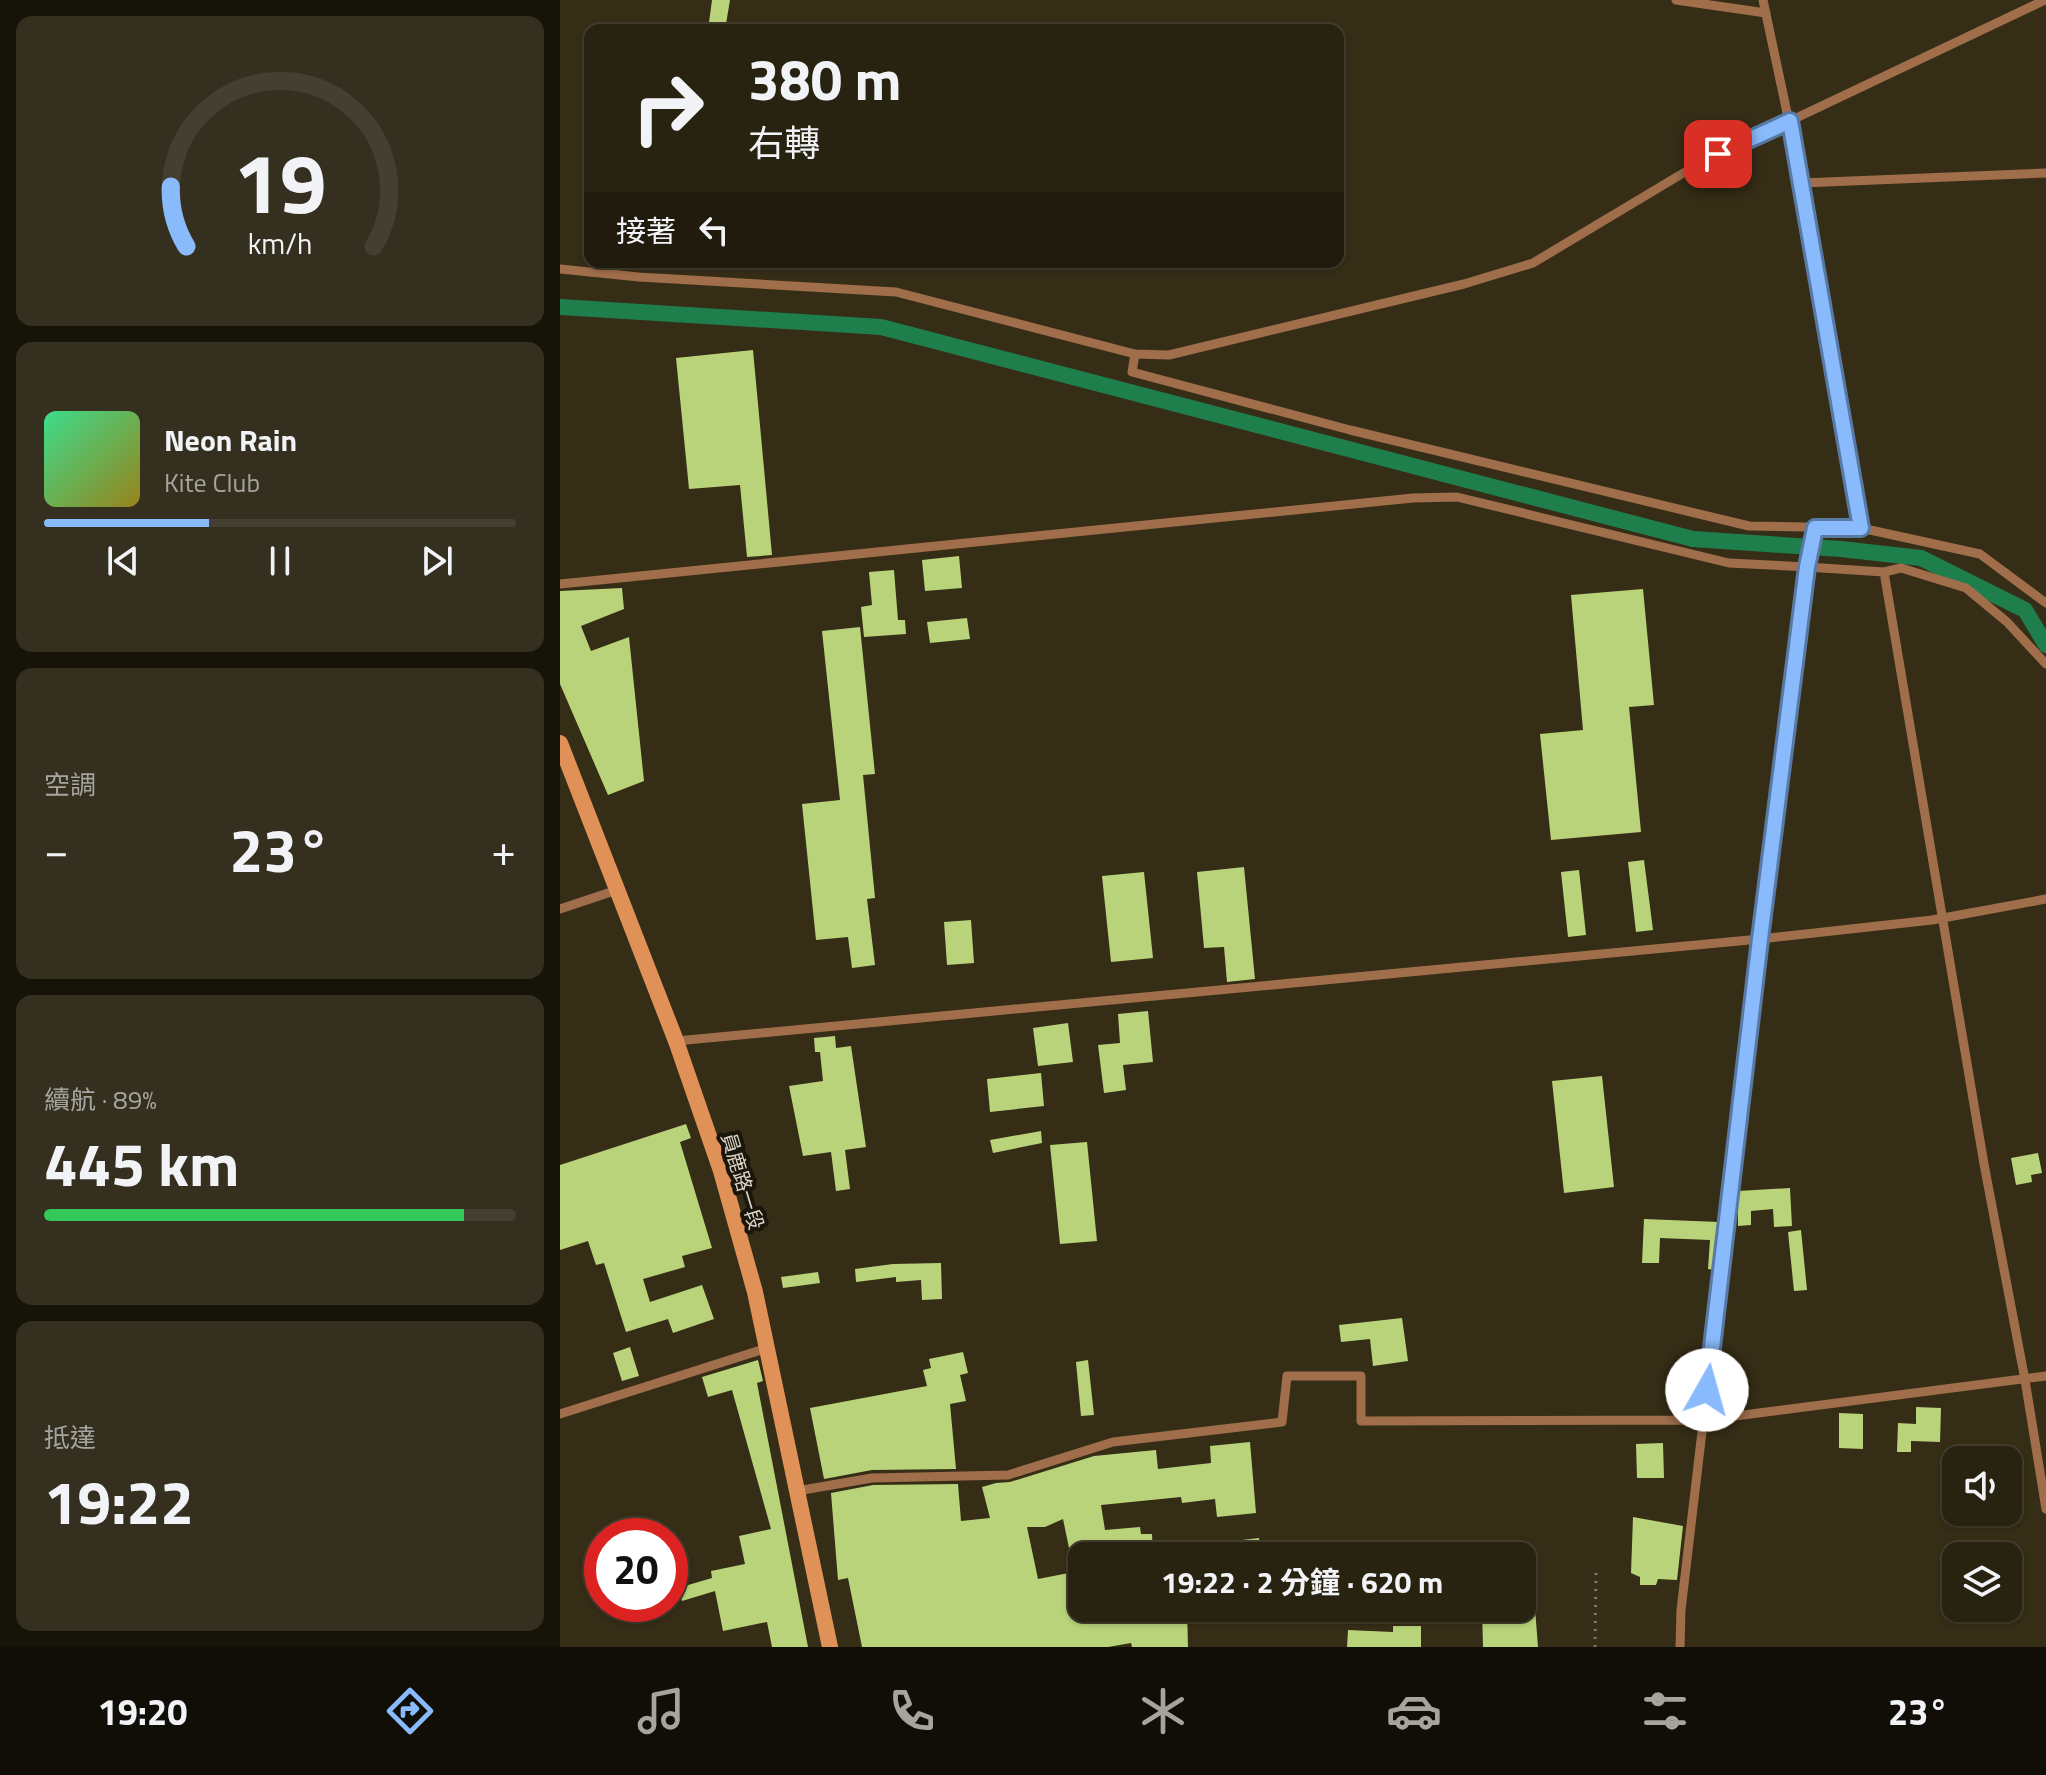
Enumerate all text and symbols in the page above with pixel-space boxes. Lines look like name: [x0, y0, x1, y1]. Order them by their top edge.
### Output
text: 380 m: [748, 37, 901, 122]
icon: right: [616, 56, 720, 160]
text: 右轉: [748, 115, 820, 170]
text: 19: [233, 119, 327, 245]
pin: [1684, 120, 1752, 188]
icon: arrive: [1696, 132, 1740, 176]
text: 接著: [616, 208, 676, 254]
icon: left: [692, 208, 736, 252]
text: km/h: [248, 222, 312, 265]
text: Neon Rain: [164, 417, 297, 463]
text: Kite Club: [164, 463, 260, 502]
icon: previous: [101, 539, 145, 583]
icon: pause: [258, 539, 302, 583]
icon: next: [415, 539, 459, 583]
text: 空調: [44, 765, 96, 804]
text: 23°: [230, 804, 330, 895]
text: −: [44, 816, 69, 883]
text: +: [491, 816, 516, 883]
text: 續航 · 89%: [44, 1080, 157, 1119]
text: 445 km: [44, 1118, 239, 1209]
street label: 員鹿路一段: [714, 1129, 772, 1233]
position arrow: [1665, 1348, 1749, 1432]
text: 抵達: [44, 1418, 96, 1457]
map controls: [1942, 1446, 2022, 1622]
button: sound: [1942, 1446, 2022, 1526]
text: 19:22: [44, 1456, 194, 1547]
speed limit sign: 20: [584, 1518, 688, 1622]
button: layers: [1942, 1542, 2022, 1622]
text: 19:22 · 2 分鐘 · 620 m: [1161, 1559, 1443, 1605]
icon: directions: [382, 1683, 438, 1739]
icon: music: [633, 1683, 689, 1739]
icon: phone: [884, 1683, 940, 1739]
icon: climate: [1135, 1683, 1191, 1739]
icon: car: [1386, 1683, 1442, 1739]
icon: filters: [1637, 1683, 1693, 1739]
text: 19:20: [97, 1684, 187, 1739]
text: 23°: [1888, 1684, 1948, 1739]

